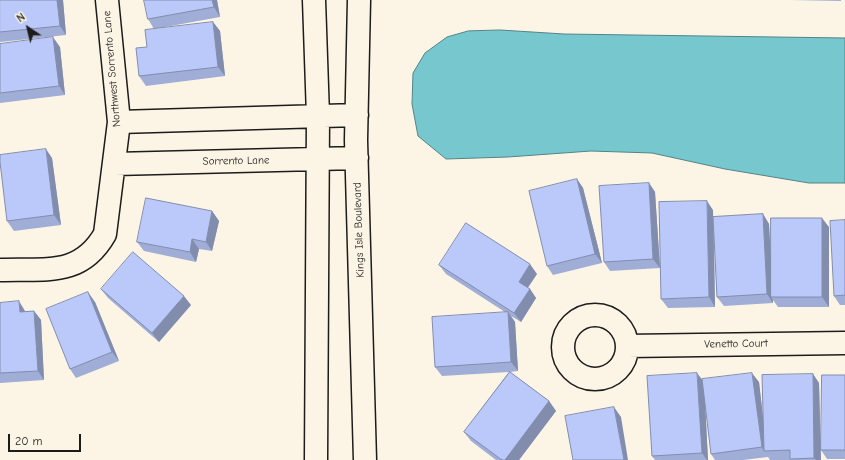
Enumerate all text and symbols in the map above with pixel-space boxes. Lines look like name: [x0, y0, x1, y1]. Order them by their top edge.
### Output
north arrow: [8, 8, 48, 48]
text: N: [14, 10, 28, 25]
street label: Northwest Sorrento Lane: [100, 10, 124, 128]
street label: Sorrento Lane: [202, 154, 270, 168]
street label: Kings Isle Boulevard: [351, 182, 367, 278]
street label: Venetto Court: [704, 337, 768, 351]
scale bar: [10, 426, 83, 452]
text: 20 m: [15, 434, 43, 448]

